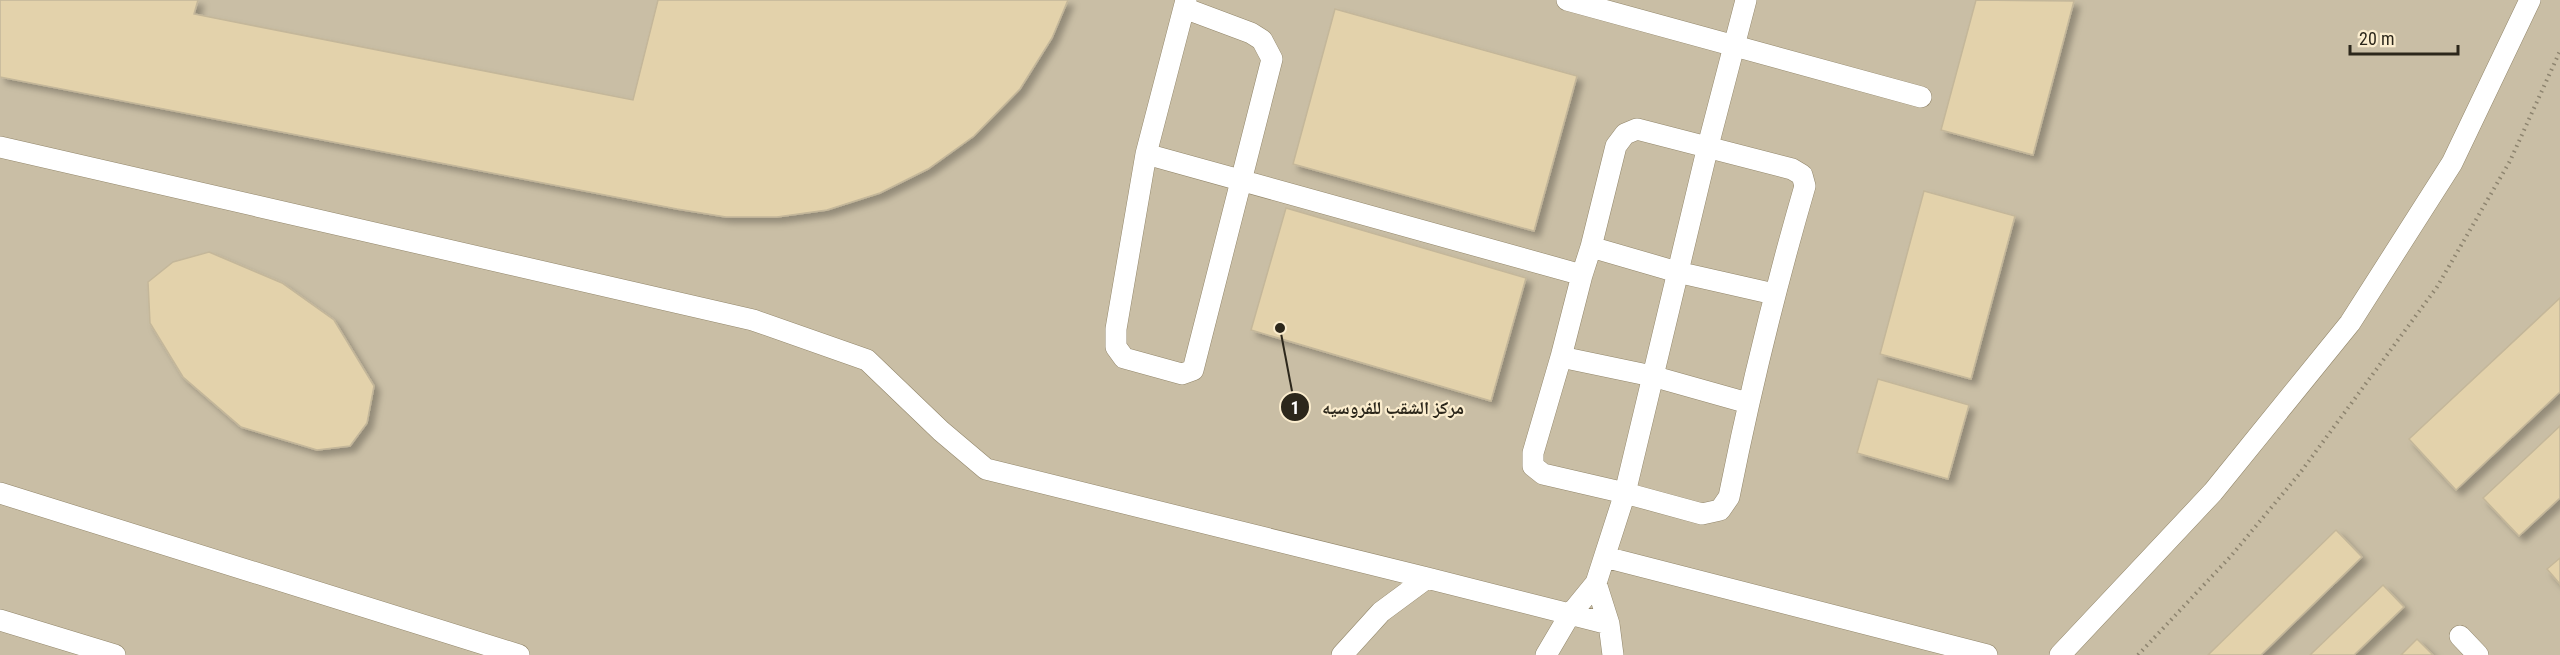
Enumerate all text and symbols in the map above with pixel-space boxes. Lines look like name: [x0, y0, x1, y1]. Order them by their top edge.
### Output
scale bar: [2350, 18, 2458, 56]
text: 20 m: [2359, 28, 2394, 49]
callout: مركز الشقب للفروسيه: [1280, 389, 1476, 425]
text: 1: [1290, 397, 1300, 418]
text: مركز الشقب للفروسيه: [1322, 397, 1464, 419]

